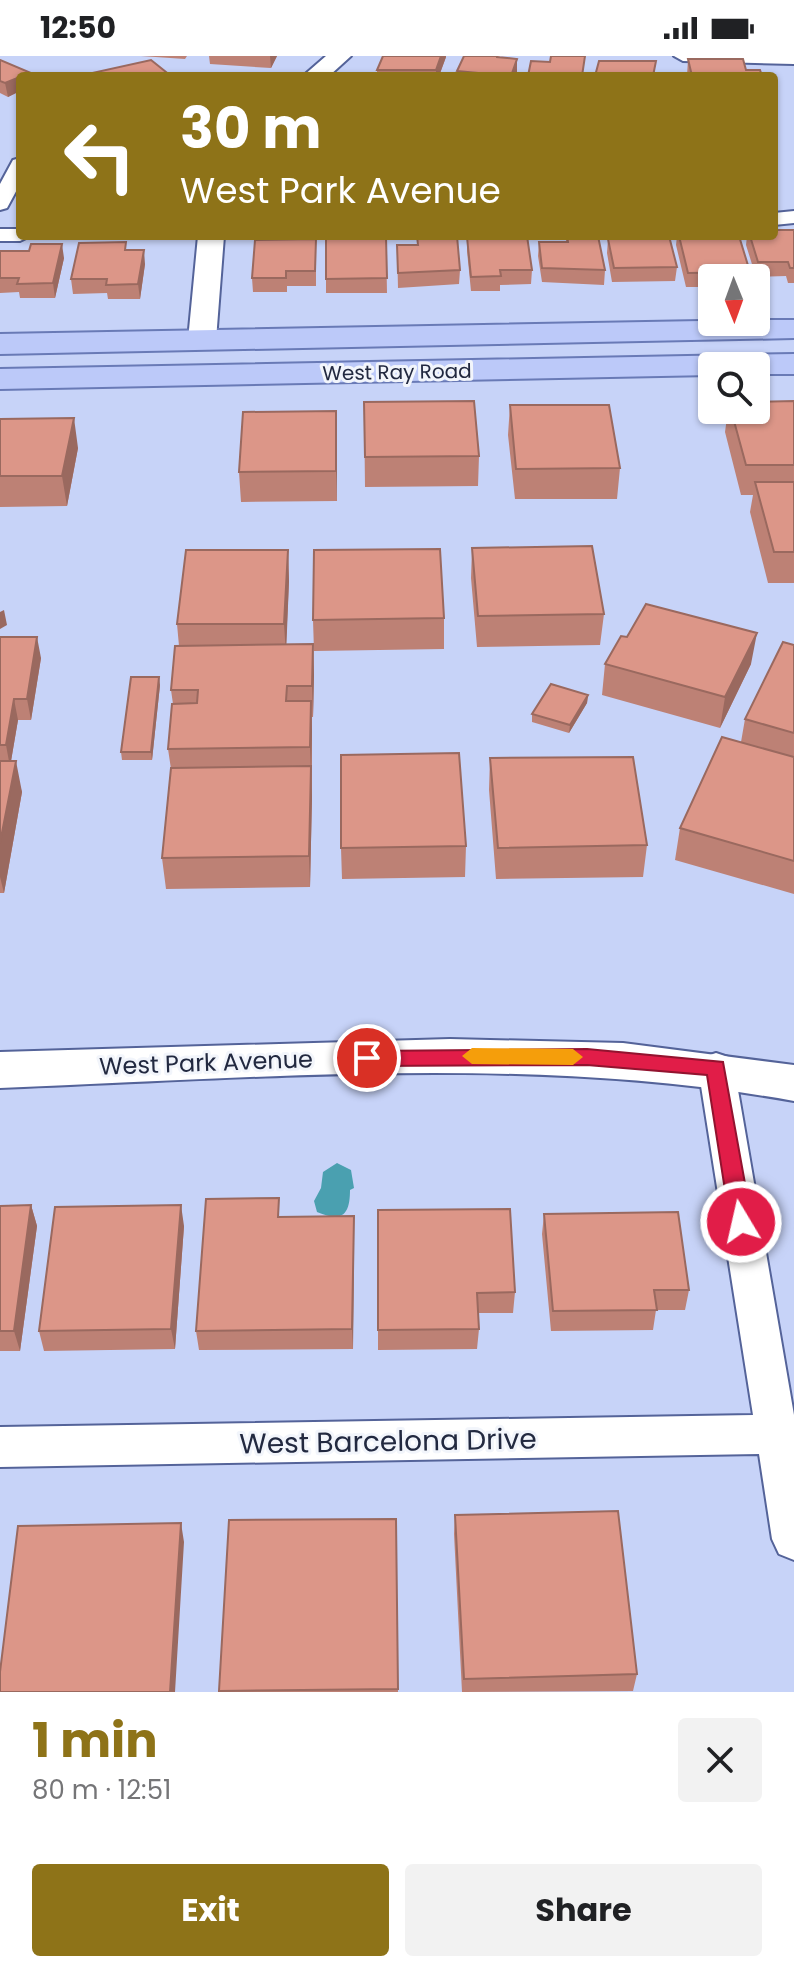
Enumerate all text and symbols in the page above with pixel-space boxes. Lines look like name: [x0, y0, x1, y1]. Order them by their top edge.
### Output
text: 12:50: [40, 6, 116, 49]
text: 30 m: [180, 89, 322, 168]
icon: left: [48, 104, 152, 208]
text: West Park Avenue: [180, 165, 501, 216]
north arrow: [698, 264, 770, 336]
map controls: [698, 264, 770, 424]
button: search: [698, 352, 770, 424]
street label: West Ray Road: [322, 357, 472, 387]
pin: [333, 1024, 401, 1092]
icon: arrive: [345, 1036, 389, 1080]
street label: West Park Avenue: [99, 1042, 313, 1083]
position arrow: [699, 1180, 783, 1264]
street label: West Barcelona Drive: [239, 1419, 537, 1464]
text: 1 min: [32, 1707, 158, 1774]
button: close: [678, 1718, 762, 1802]
text: 80 m · 12:51: [32, 1772, 171, 1808]
button: Exit: [32, 1864, 389, 1956]
button: Share: [405, 1864, 762, 1956]

